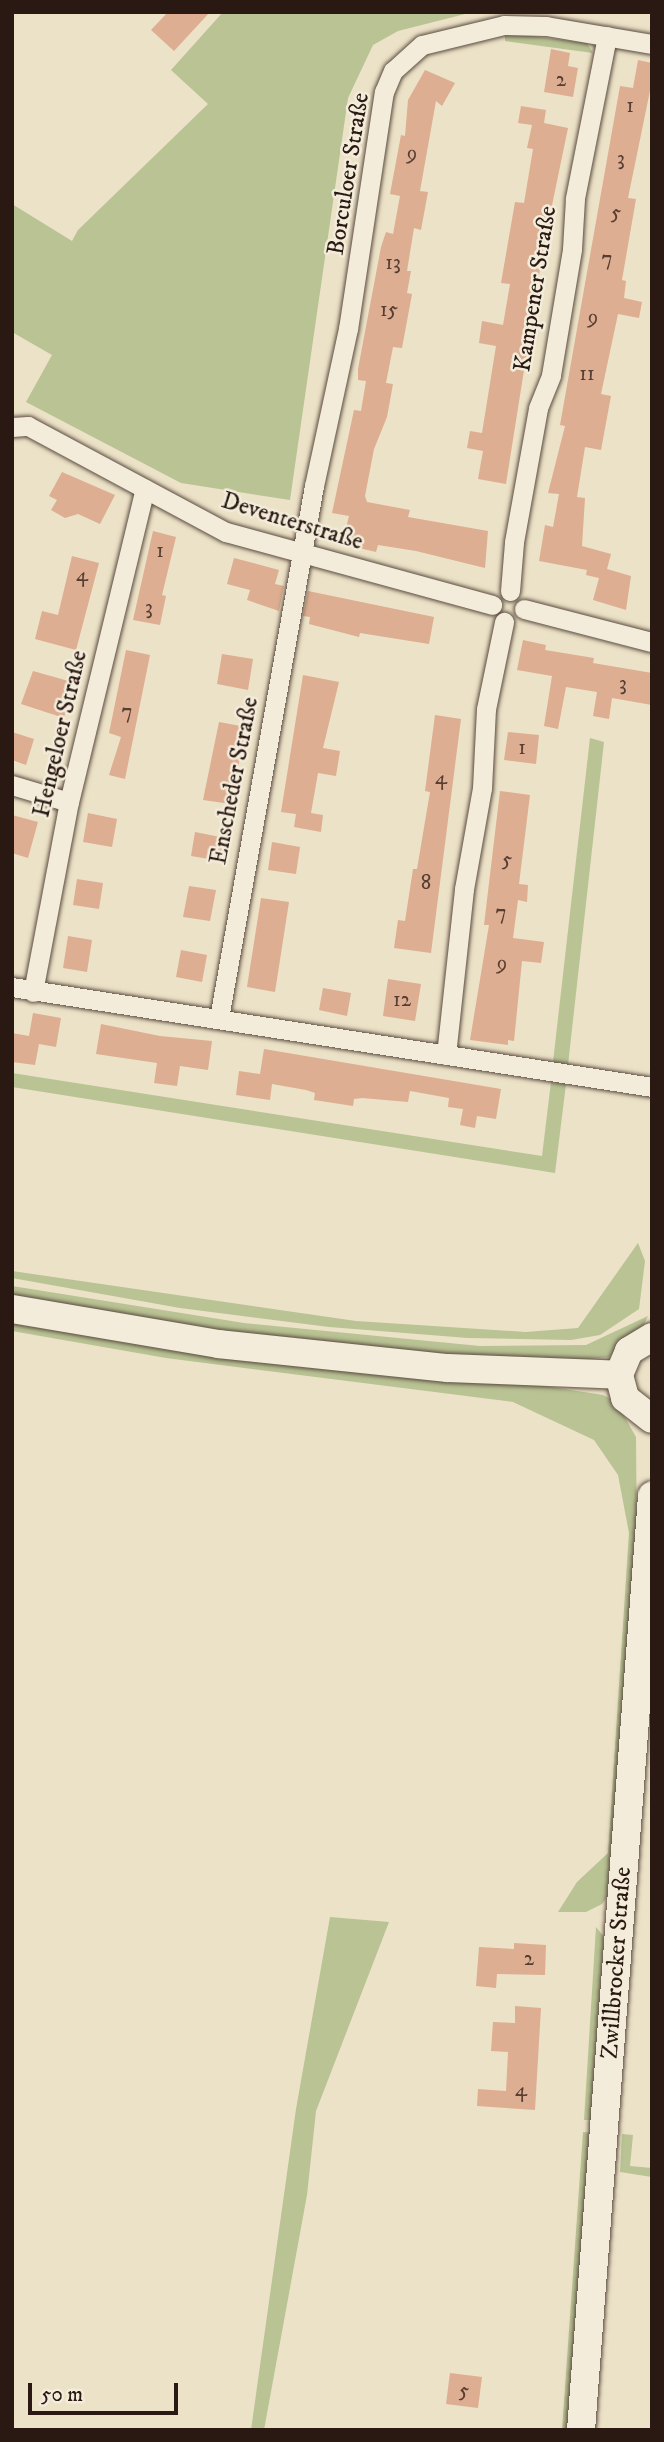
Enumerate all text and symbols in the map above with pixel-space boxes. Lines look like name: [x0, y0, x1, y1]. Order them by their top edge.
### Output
house number: 2: [556, 67, 566, 93]
street label: Borculoer Straße: [322, 91, 376, 257]
house number: 1: [626, 93, 634, 119]
house number: 9: [407, 141, 417, 167]
house number: 3: [617, 146, 625, 172]
house number: 5: [611, 200, 621, 226]
street label: Kampener Straße: [509, 204, 563, 374]
house number: 7: [601, 246, 613, 272]
house number: 13: [385, 250, 401, 276]
house number: 15: [380, 297, 398, 323]
house number: 9: [588, 305, 598, 331]
house number: 11: [579, 361, 595, 387]
street label: Deventerstraße: [218, 487, 366, 557]
house number: 1: [156, 538, 164, 564]
house number: 4: [76, 562, 88, 588]
house number: 3: [145, 595, 153, 621]
street label: Hengeloer Straße: [28, 648, 94, 820]
house number: 3: [619, 671, 627, 697]
street label: Enscheder Straße: [205, 695, 265, 867]
house number: 7: [121, 699, 133, 725]
house number: 1: [518, 735, 526, 761]
house number: 4: [435, 765, 447, 791]
house number: 5: [502, 847, 512, 873]
house number: 8: [421, 870, 431, 896]
house number: 7: [495, 900, 507, 926]
house number: 9: [497, 951, 507, 977]
house number: 12: [393, 987, 411, 1013]
street label: Zwillbrocker Straße: [596, 1866, 638, 2060]
house number: 2: [524, 1946, 534, 1972]
house number: 4: [515, 2077, 527, 2103]
scale bar: [32, 2368, 182, 2412]
house number: 5: [459, 2378, 469, 2404]
text: 50 m: [41, 2382, 83, 2408]

